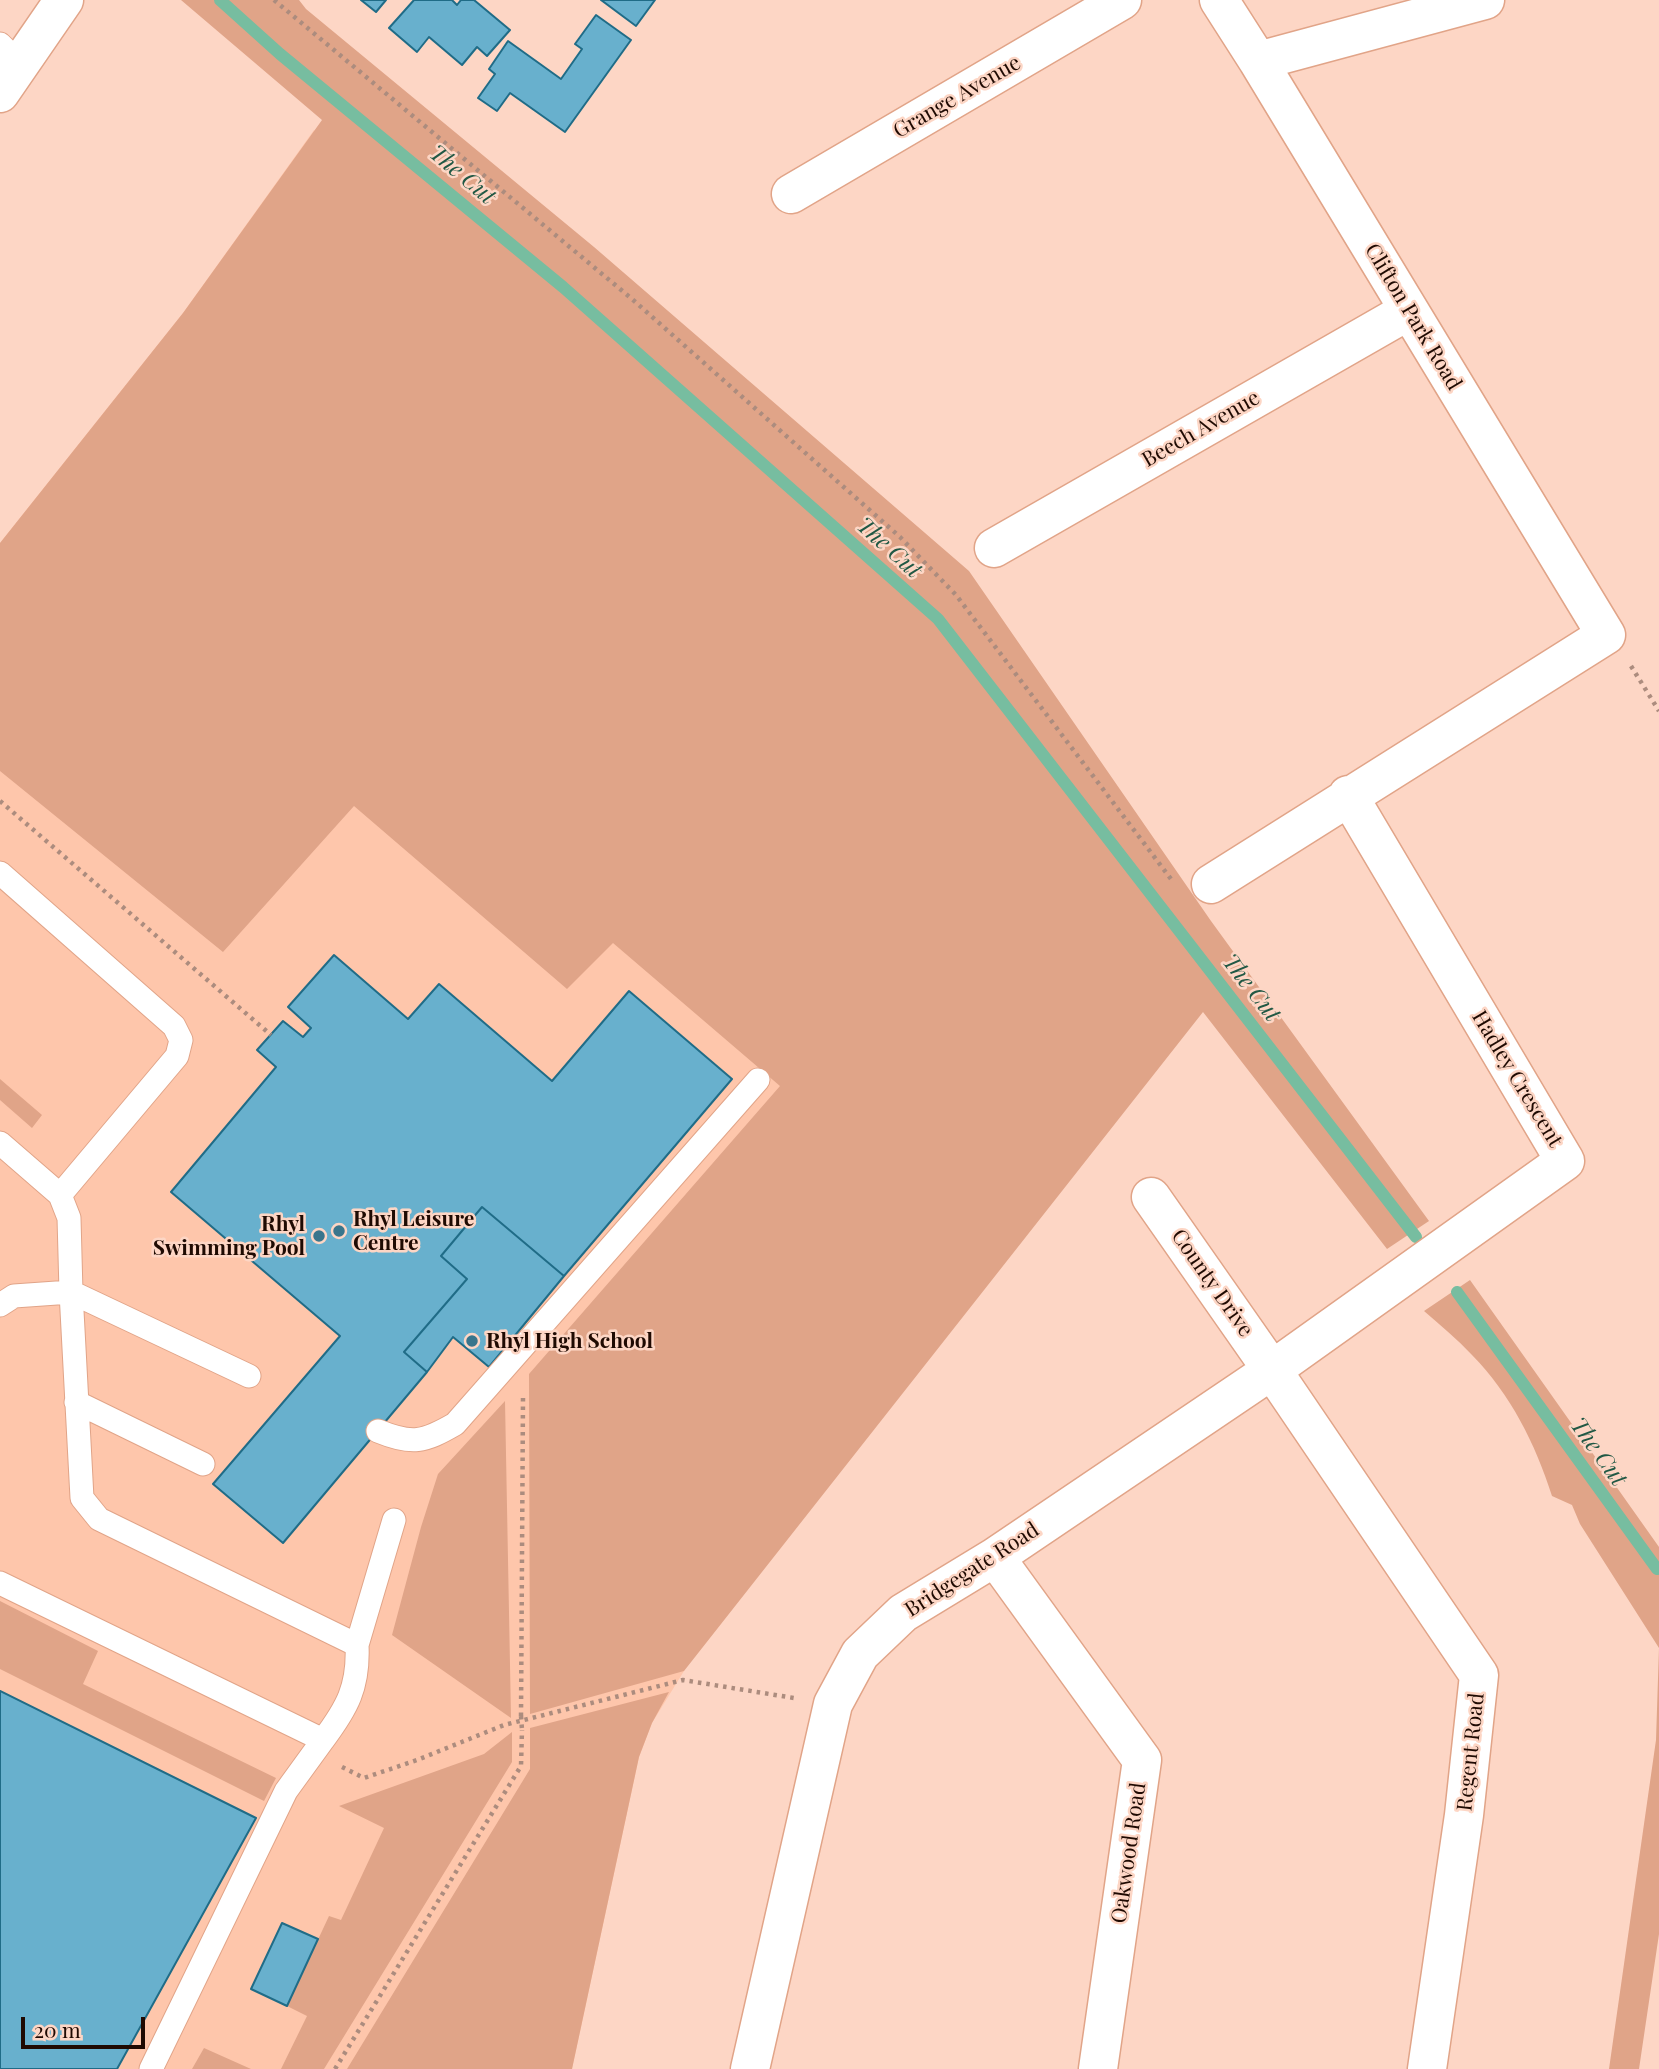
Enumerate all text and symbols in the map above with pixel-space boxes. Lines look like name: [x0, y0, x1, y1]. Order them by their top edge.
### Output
street label: Grange Avenue: [889, 50, 1025, 144]
water label: The Cut: [423, 139, 501, 211]
street label: Clifton Park Road: [1359, 239, 1467, 395]
street label: Beech Avenue: [1138, 385, 1264, 473]
water label: The Cut: [851, 512, 927, 584]
water label: The Cut: [1216, 949, 1286, 1027]
street label: Hadley Crescent: [1466, 1006, 1568, 1152]
place label: Rhyl Leisure Centre: [353, 1206, 474, 1256]
place label: Rhyl Swimming Pool: [153, 1211, 305, 1261]
marker: Rhyl Leisure Centre: [331, 1223, 347, 1239]
street label: County Drive: [1166, 1224, 1258, 1342]
marker: Rhyl Swimming Pool: [311, 1228, 327, 1244]
place label: Rhyl High School: [486, 1328, 653, 1354]
marker: Rhyl High School: [464, 1333, 480, 1349]
water label: The Cut: [1564, 1412, 1632, 1492]
street label: Bridgegate Road: [900, 1517, 1044, 1623]
street label: Regent Road: [1452, 1692, 1490, 1812]
street label: Oakwood Road: [1107, 1781, 1151, 1925]
scale bar: [24, 2002, 149, 2046]
text: 20 m: [34, 2015, 81, 2043]

